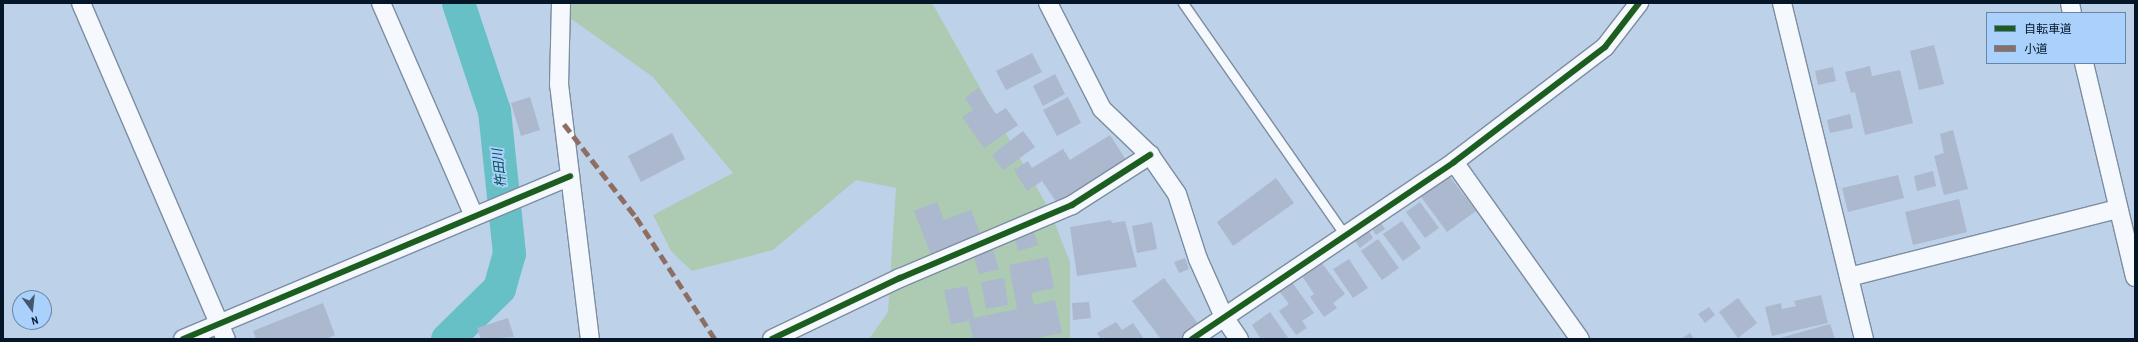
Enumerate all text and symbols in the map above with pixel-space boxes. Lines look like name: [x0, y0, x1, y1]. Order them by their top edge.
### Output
legend: [1986, 12, 2126, 64]
text: 自転車道: [2024, 21, 2072, 37]
text: 小道: [2024, 41, 2048, 57]
water label: 杵田川: [490, 148, 510, 188]
north arrow: [12, 290, 52, 330]
text: N: [30, 313, 40, 328]

